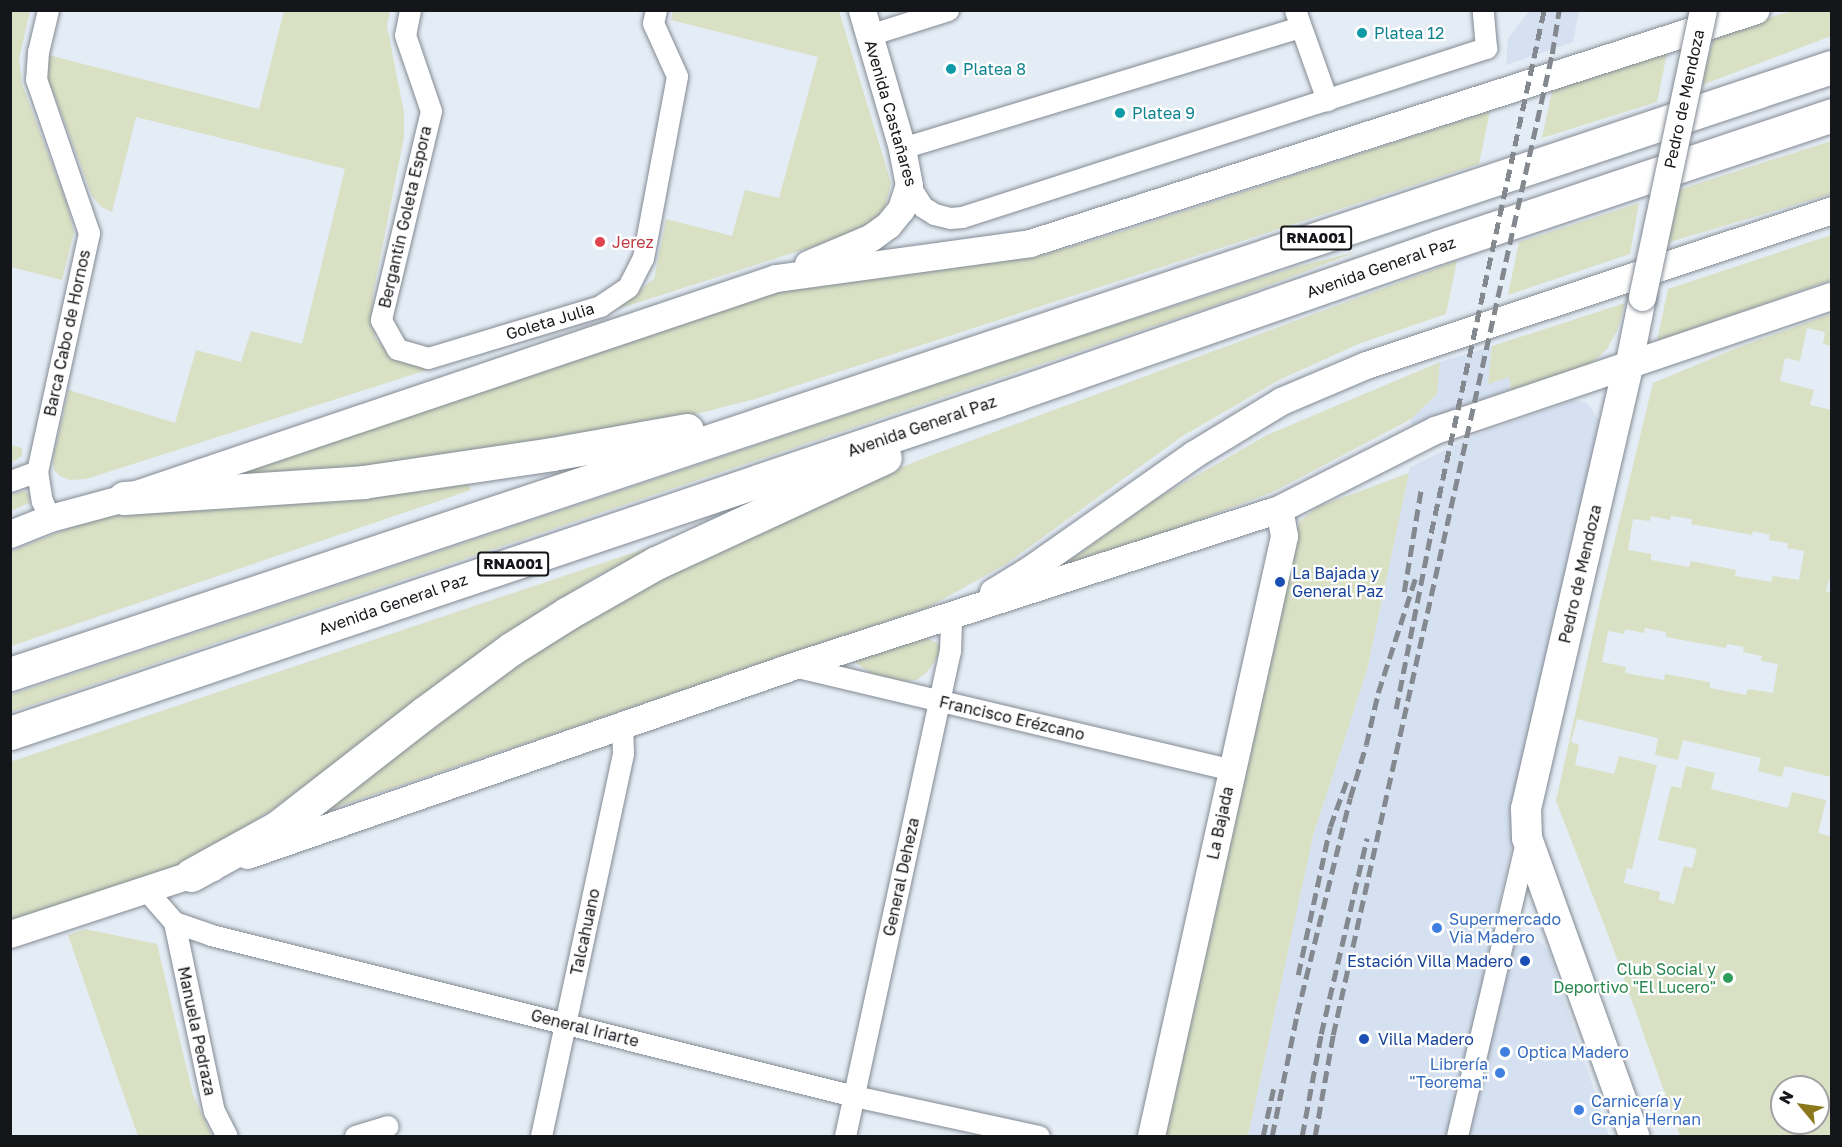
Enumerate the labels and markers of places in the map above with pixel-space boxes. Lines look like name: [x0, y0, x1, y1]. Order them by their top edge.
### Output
place label: Platea 12: [1374, 23, 1444, 43]
marker: Platea 12: [1355, 26, 1369, 40]
place label: Platea 8: [963, 59, 1026, 79]
marker: Platea 8: [944, 62, 958, 76]
place label: Platea 9: [1132, 103, 1195, 123]
marker: Platea 9: [1113, 106, 1127, 120]
place label: Jerez: [612, 232, 654, 252]
marker: Jerez: [593, 235, 607, 249]
place label: La Bajada y General Paz: [1292, 563, 1383, 601]
marker: La Bajada y General Paz: [1273, 575, 1287, 589]
place label: Supermercado Via Madero: [1449, 909, 1561, 947]
marker: Supermercado Via Madero: [1430, 921, 1444, 935]
place label: Estación Villa Madero: [1347, 951, 1513, 971]
marker: Estación Villa Madero: [1518, 954, 1532, 968]
place label: Club Social y Deportivo "El Lucero": [1553, 959, 1716, 997]
marker: Club Social y Deportivo "El Lucero": [1721, 971, 1735, 985]
place label: Villa Madero: [1378, 1029, 1474, 1049]
marker: Villa Madero: [1355, 1030, 1373, 1048]
place label: Optica Madero: [1517, 1042, 1629, 1062]
marker: Optica Madero: [1498, 1045, 1512, 1059]
place label: Librería "Teorema": [1409, 1054, 1488, 1092]
marker: Librería "Teorema": [1493, 1066, 1507, 1080]
place label: Carnicería y Granja Hernan: [1591, 1091, 1701, 1129]
marker: Carnicería y Granja Hernan: [1572, 1103, 1586, 1117]

